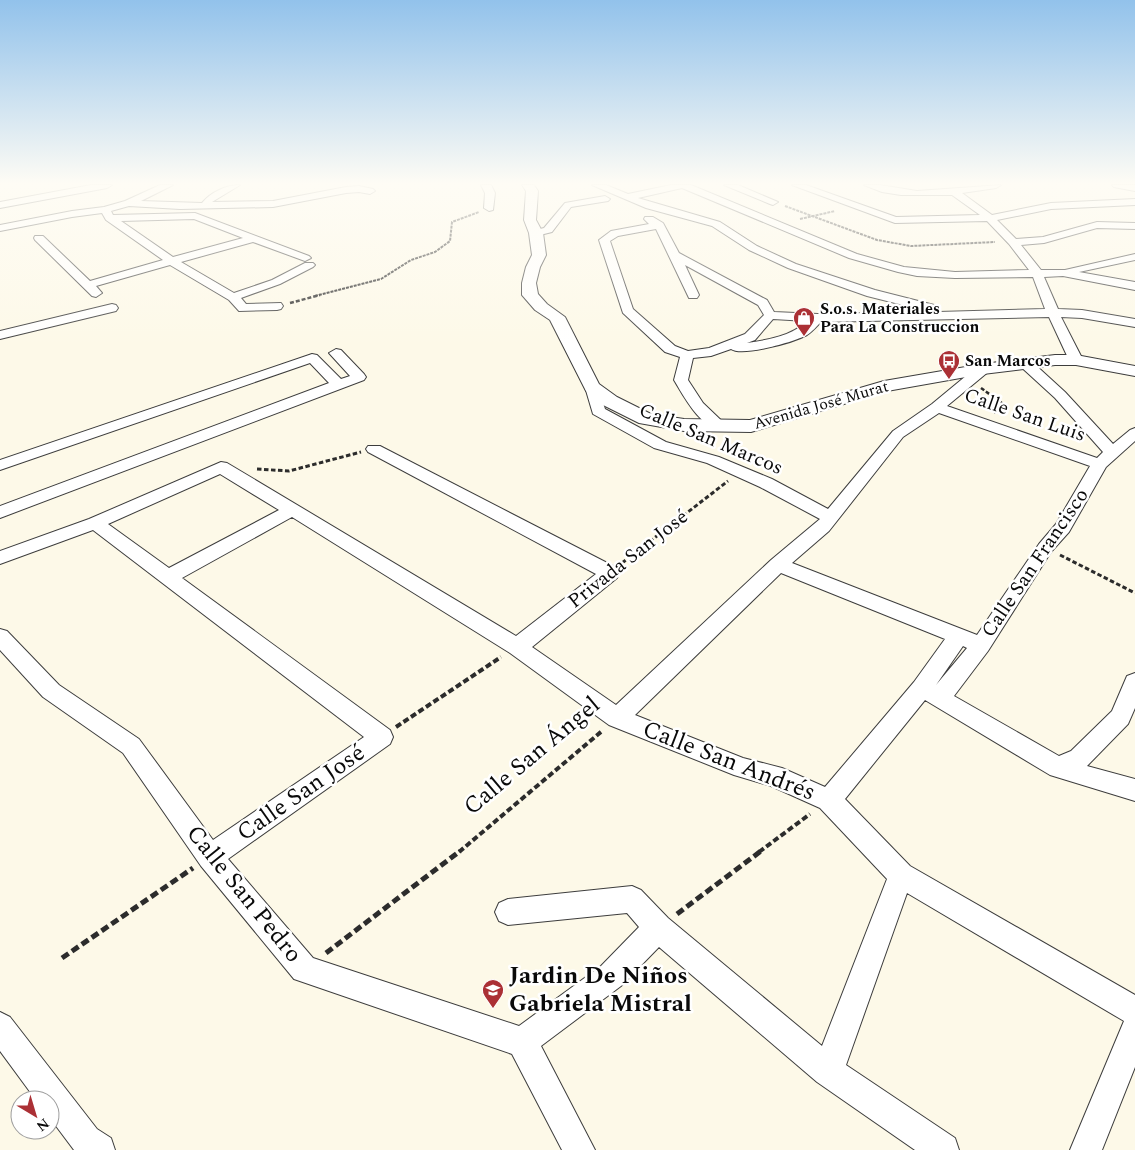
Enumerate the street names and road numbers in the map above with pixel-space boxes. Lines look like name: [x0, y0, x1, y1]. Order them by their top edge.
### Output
street label: Avenida José Murat: [751, 374, 892, 436]
street label: Calle San Luis: [960, 380, 1090, 450]
street label: Calle San Marcos: [634, 395, 788, 483]
street label: Calle San Francisco: [974, 482, 1096, 644]
street label: Privada San José: [561, 502, 695, 616]
street label: Calle San Ángel: [456, 688, 608, 824]
street label: Calle San Andrés: [637, 711, 821, 811]
street label: Calle San José: [229, 735, 373, 851]
street label: Calle San Pedro: [177, 817, 311, 971]

